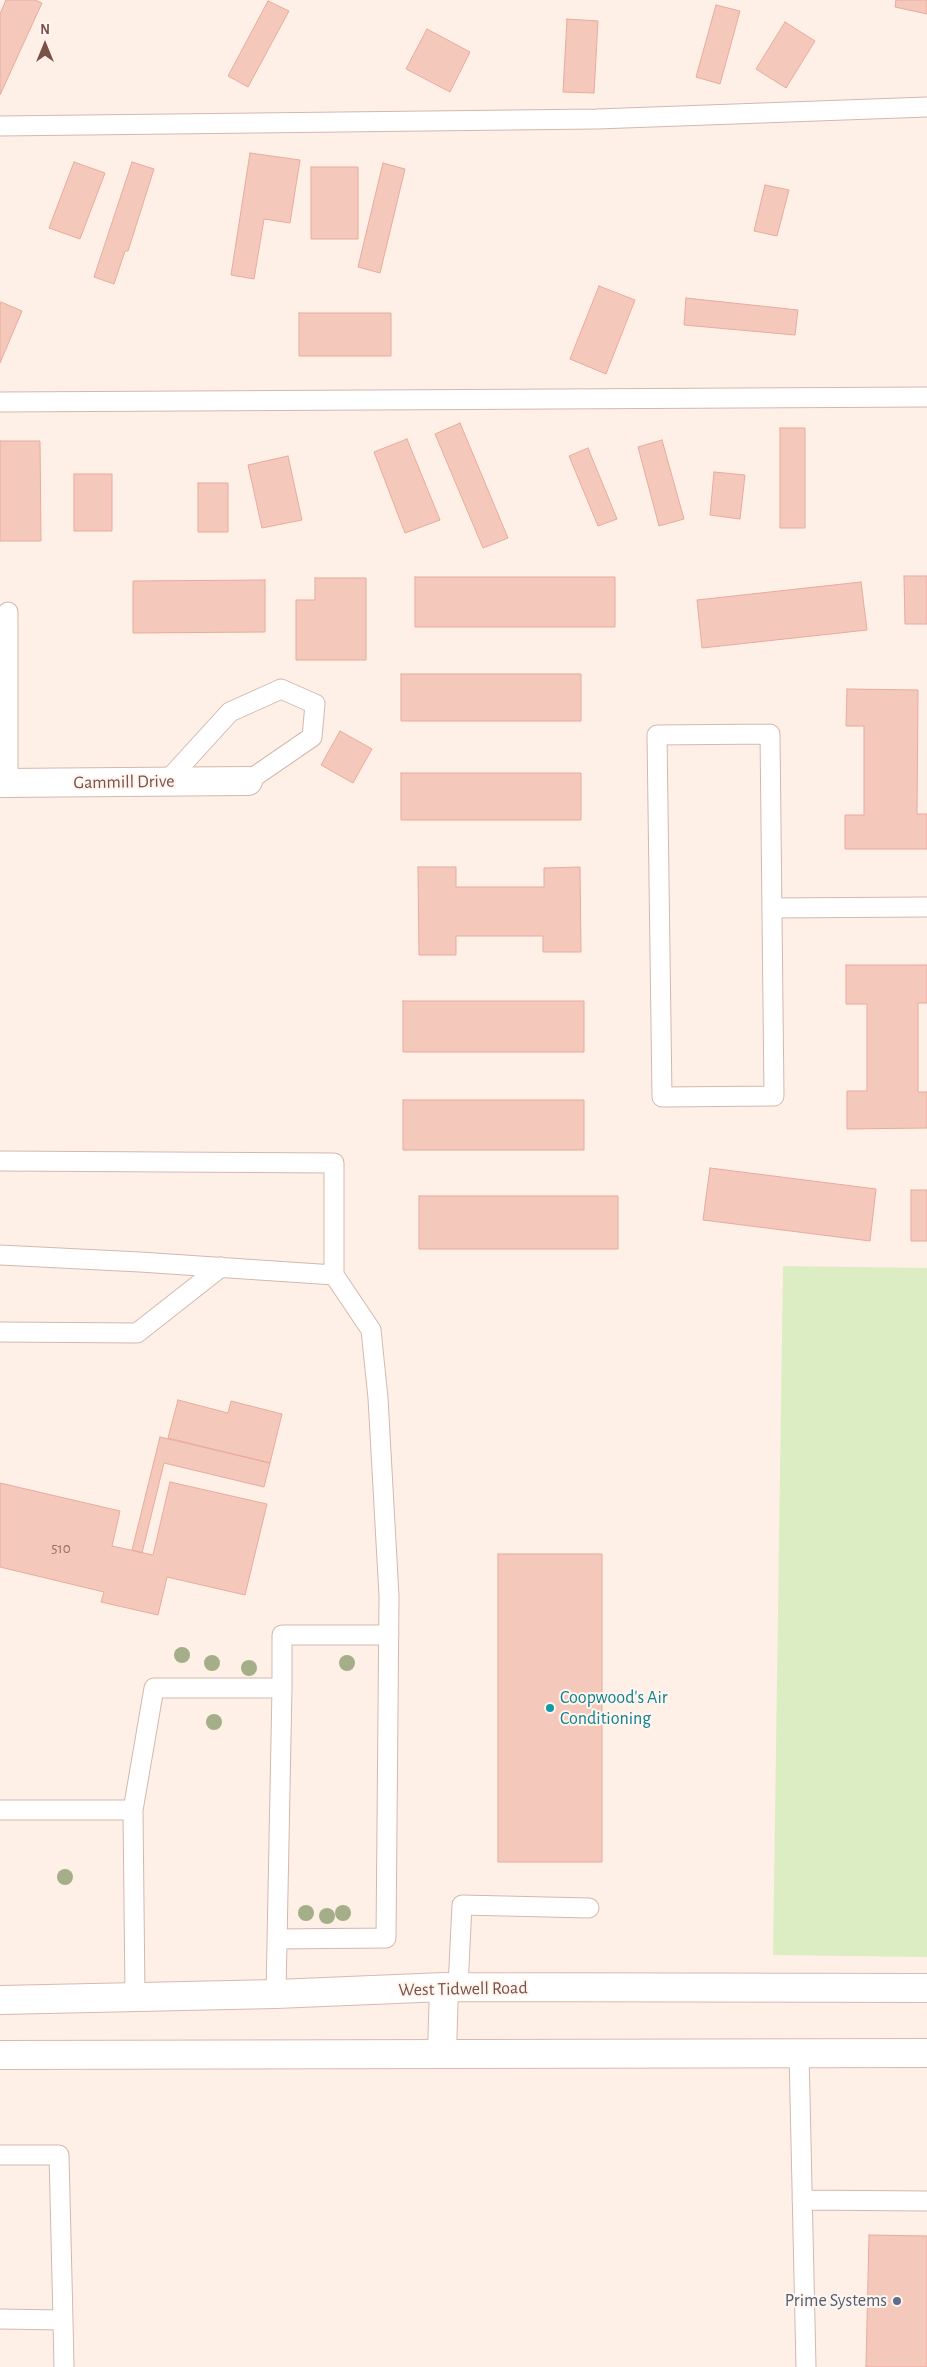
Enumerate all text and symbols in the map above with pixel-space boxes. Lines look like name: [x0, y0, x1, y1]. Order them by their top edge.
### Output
north arrow: [20, 20, 70, 70]
text: N: [40, 23, 50, 37]
street label: Gammill Drive: [73, 770, 175, 794]
house number: 510: [51, 1539, 71, 1557]
place label: Coopwood's Air Conditioning: [560, 1687, 668, 1730]
marker: Coopwood's Air Conditioning: [544, 1702, 556, 1714]
street label: West Tidwell Road: [398, 1977, 528, 2001]
place label: Prime Systems: [785, 2290, 887, 2312]
marker: Prime Systems: [891, 2295, 903, 2307]

